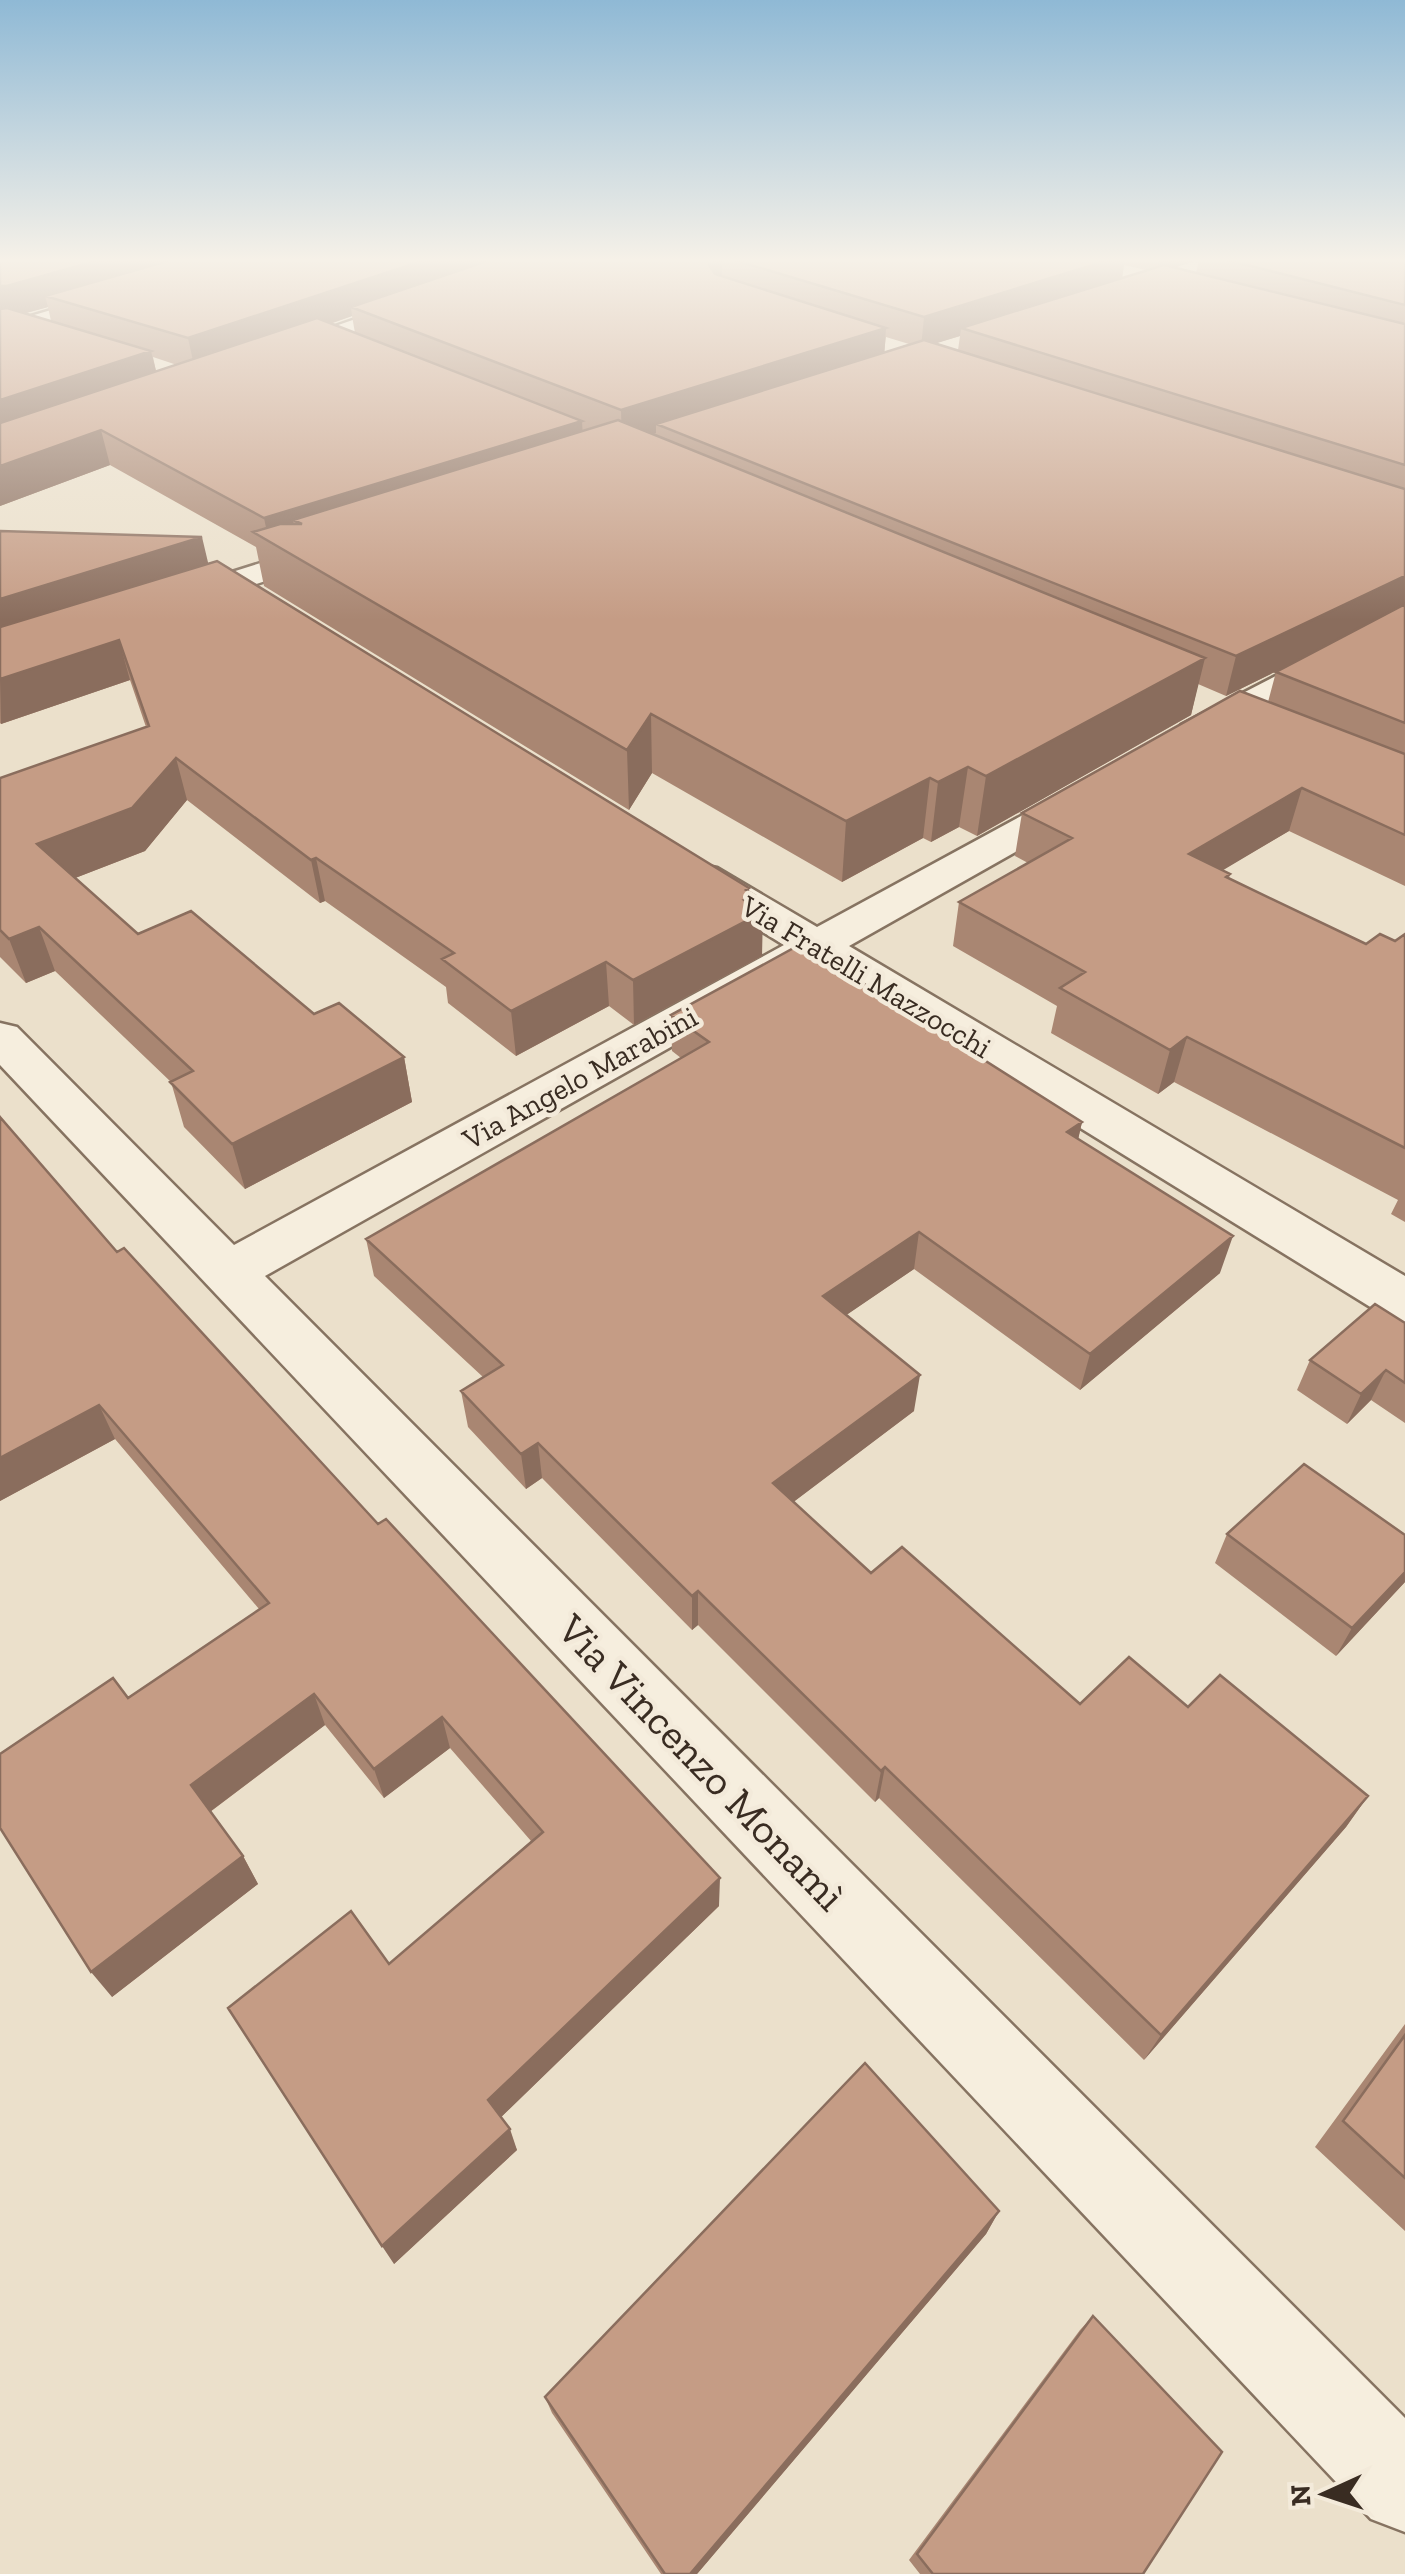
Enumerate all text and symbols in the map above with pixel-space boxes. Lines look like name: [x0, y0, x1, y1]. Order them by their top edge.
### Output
street label: Via Fratelli Mazzocchi: [733, 888, 998, 1066]
street label: Via Angelo Marabini: [455, 999, 704, 1158]
street label: Via Vincenzo Monamì: [546, 1603, 856, 1921]
north arrow: [1275, 2444, 1375, 2544]
text: N: [1283, 2484, 1318, 2507]

